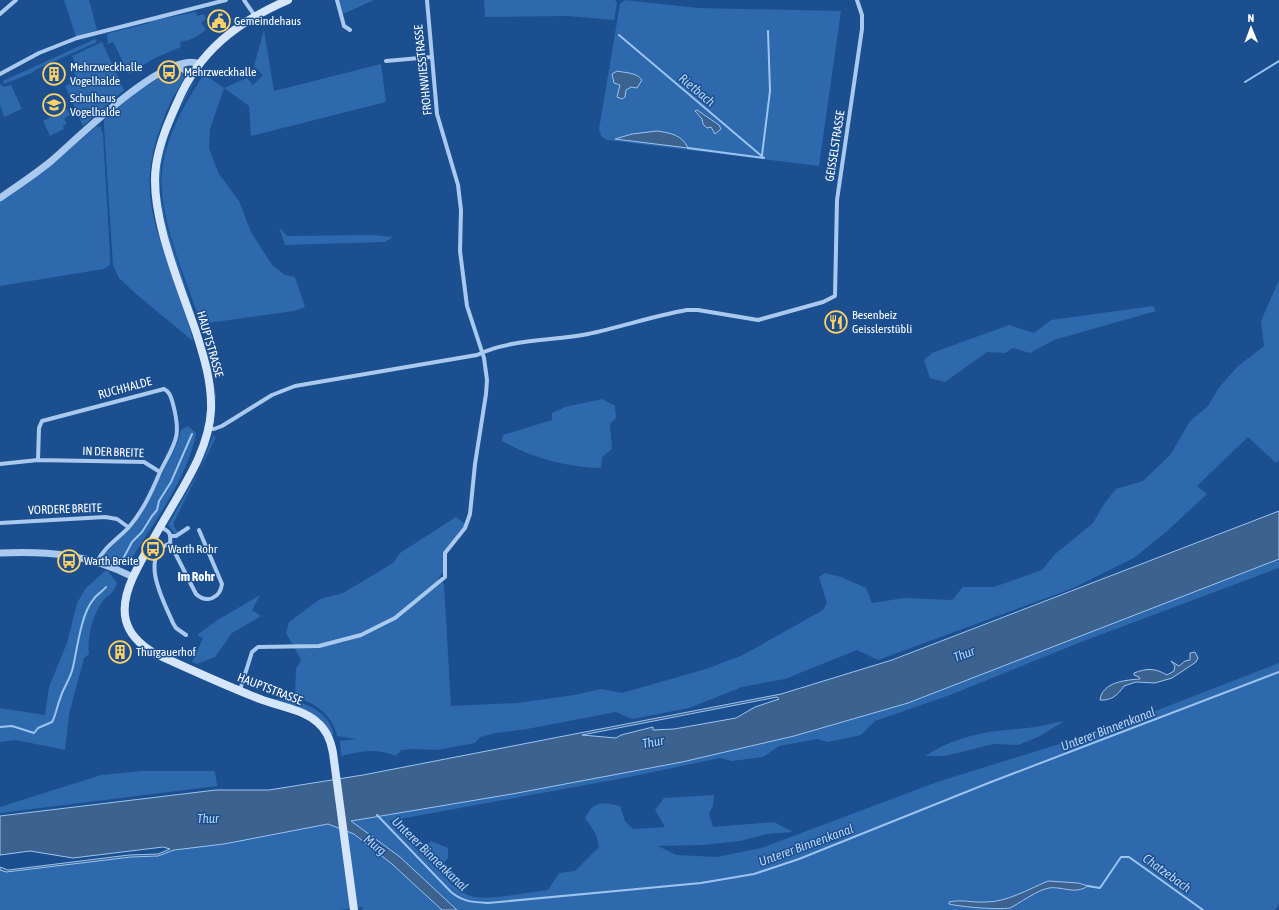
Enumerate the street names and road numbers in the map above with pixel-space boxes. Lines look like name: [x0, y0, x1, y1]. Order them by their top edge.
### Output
street label: FROHNWIESSTRASSE: [411, 24, 435, 116]
street label: GEISSELSTRASSE: [822, 109, 848, 183]
street label: HAUPTSTRASSE: [194, 309, 226, 379]
street label: RUCHHALDE: [97, 374, 153, 402]
street label: IN DER BREITE: [82, 444, 144, 460]
street label: VORDERE BREITE: [28, 501, 102, 517]
street label: HAUPTSTRASSE: [236, 670, 304, 708]

